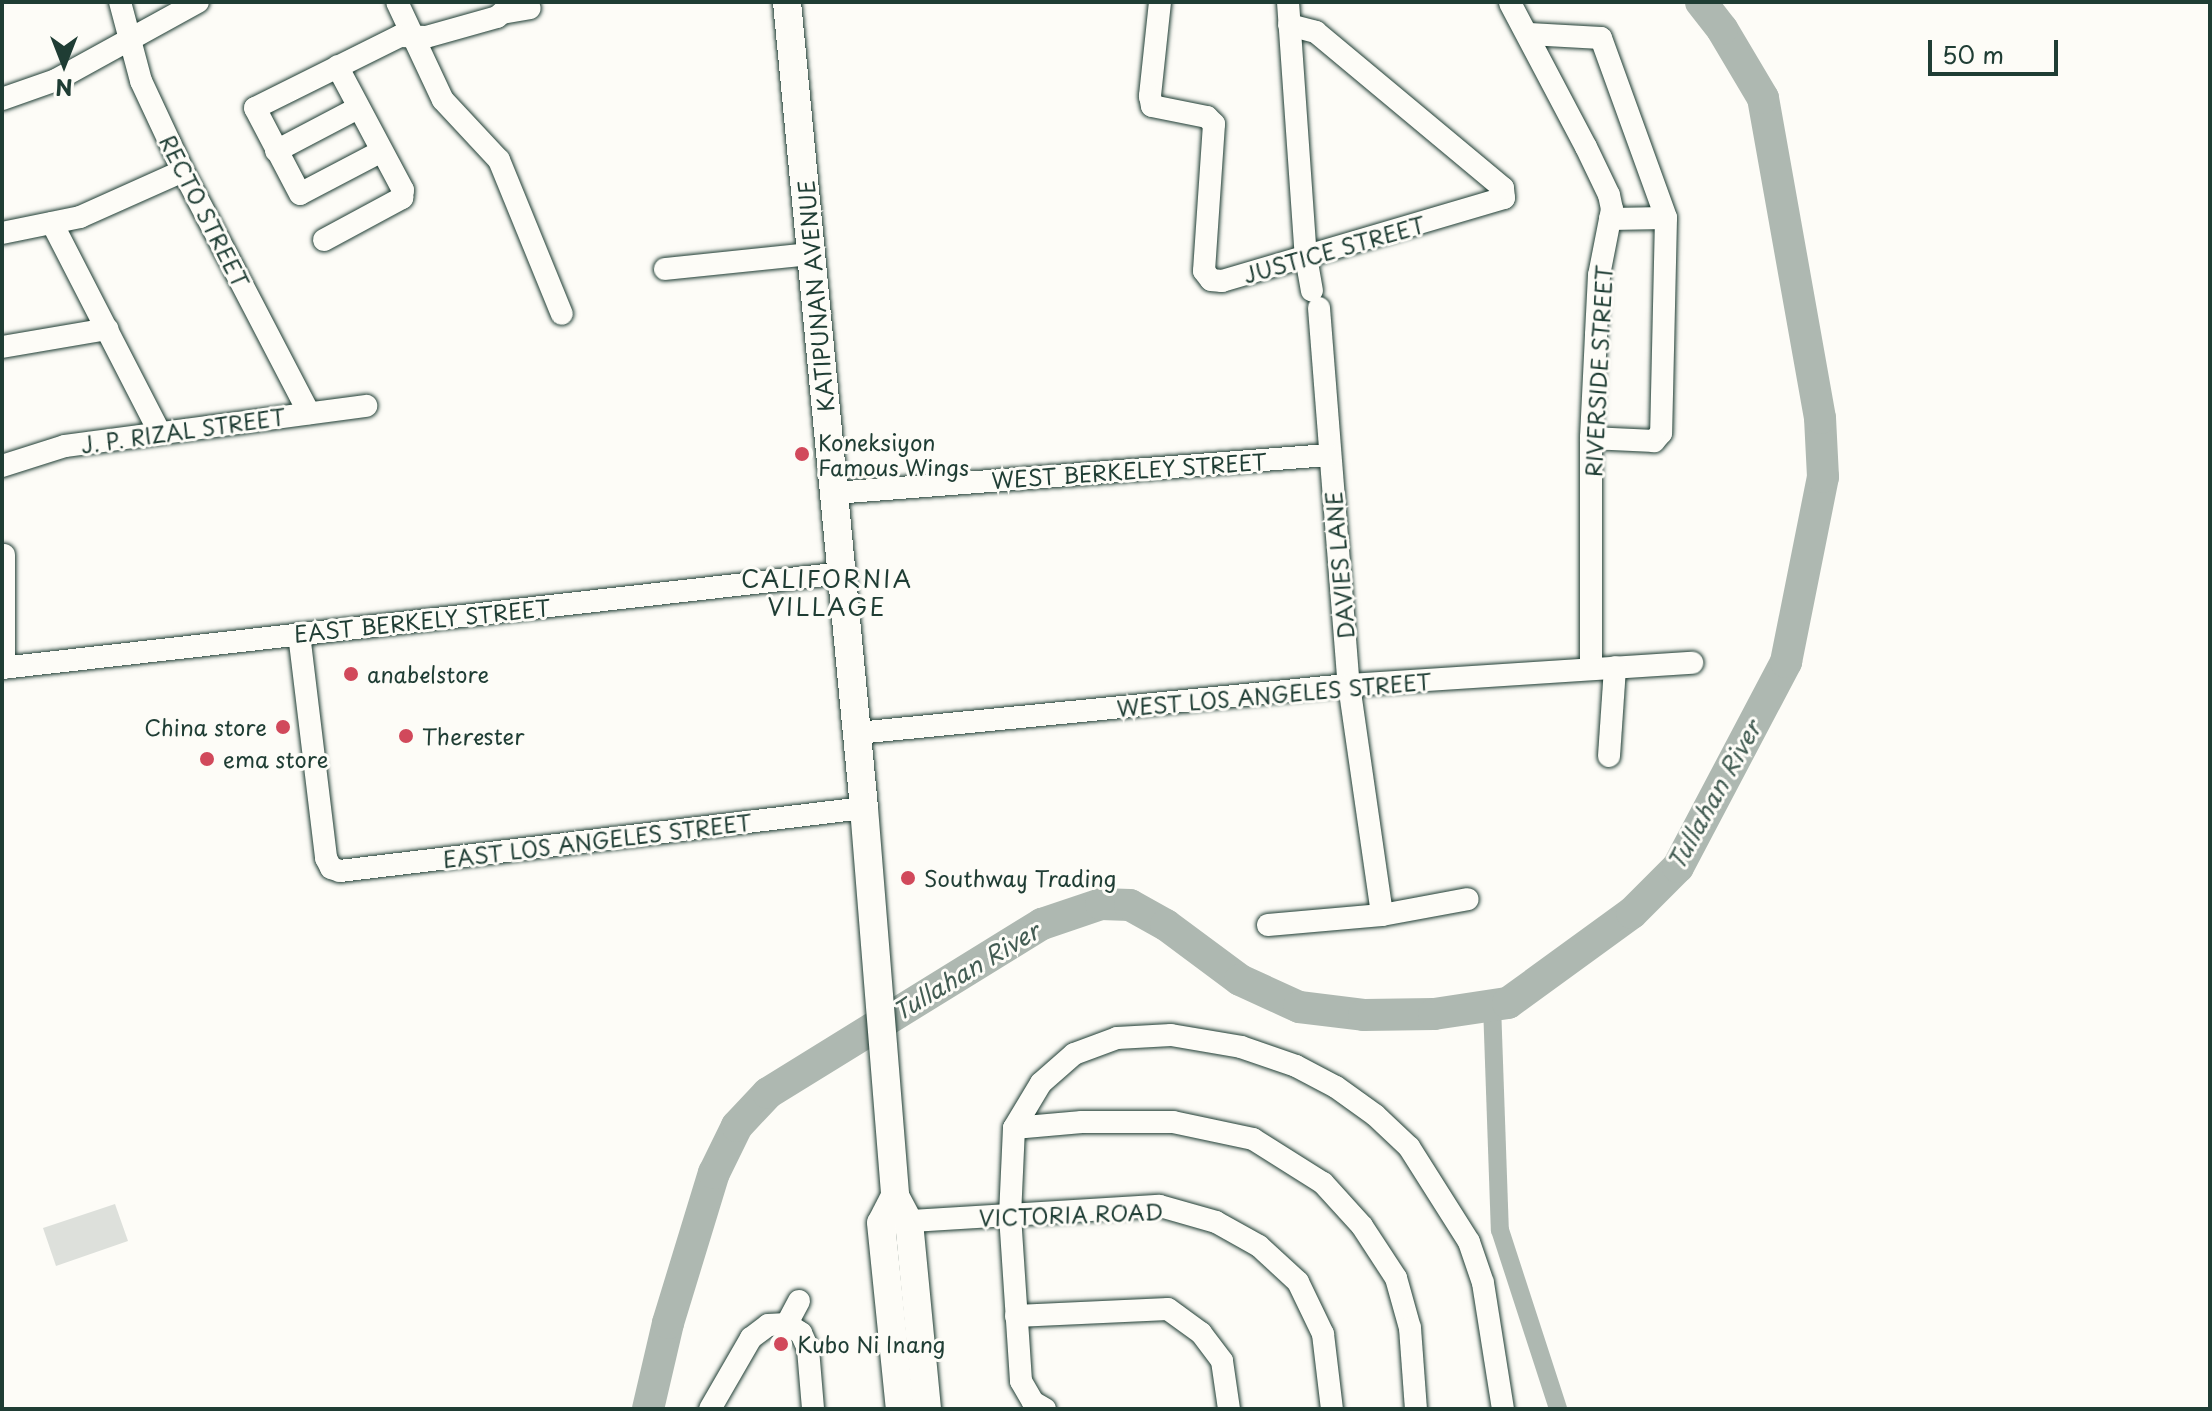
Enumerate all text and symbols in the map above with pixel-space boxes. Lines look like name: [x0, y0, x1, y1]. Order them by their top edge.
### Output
north arrow: [24, 24, 104, 104]
scale bar: [1932, 24, 2062, 74]
text: 50 m: [1942, 36, 2004, 72]
text: N: [55, 72, 73, 105]
street label: RECTO STREET: [155, 129, 255, 293]
street label: KATIPUNAN AVENUE: [792, 179, 838, 413]
street label: JUSTICE STREET: [1240, 210, 1428, 288]
street label: RIVERSIDE STREET: [1579, 264, 1617, 478]
street label: J. P. RIZAL STREET: [77, 402, 289, 458]
place label: Koneksiyon Famous Wings: [818, 428, 971, 480]
marker: Koneksiyon Famous Wings: [793, 445, 811, 463]
street label: WEST BERKELEY STREET: [988, 447, 1270, 493]
street label: DAVIES LANE: [1319, 490, 1359, 640]
district label: CALIFORNIA VILLAGE: [743, 565, 911, 621]
street label: EAST BERKELY STREET: [292, 593, 552, 647]
place label: anabelstore: [367, 661, 489, 687]
marker: anabelstore: [342, 665, 360, 683]
street label: WEST LOS ANGELES STREET: [1112, 667, 1436, 721]
place label: China store: [144, 714, 267, 740]
water label: Tullahan River: [1661, 716, 1767, 874]
marker: China store: [274, 718, 292, 736]
place label: Therester: [422, 723, 524, 749]
marker: Therester: [397, 727, 415, 745]
place label: ema store: [223, 746, 328, 772]
marker: ema store: [198, 750, 216, 768]
street label: EAST LOS ANGELES STREET: [438, 808, 756, 872]
place label: Southway Trading: [924, 865, 1118, 891]
marker: Southway Trading: [899, 869, 917, 887]
water label: Tullahan River: [888, 916, 1044, 1026]
street label: VICTORIA ROAD: [979, 1198, 1163, 1230]
place label: Kubo Ni Inang: [797, 1331, 948, 1357]
marker: Kubo Ni Inang: [772, 1335, 790, 1353]

